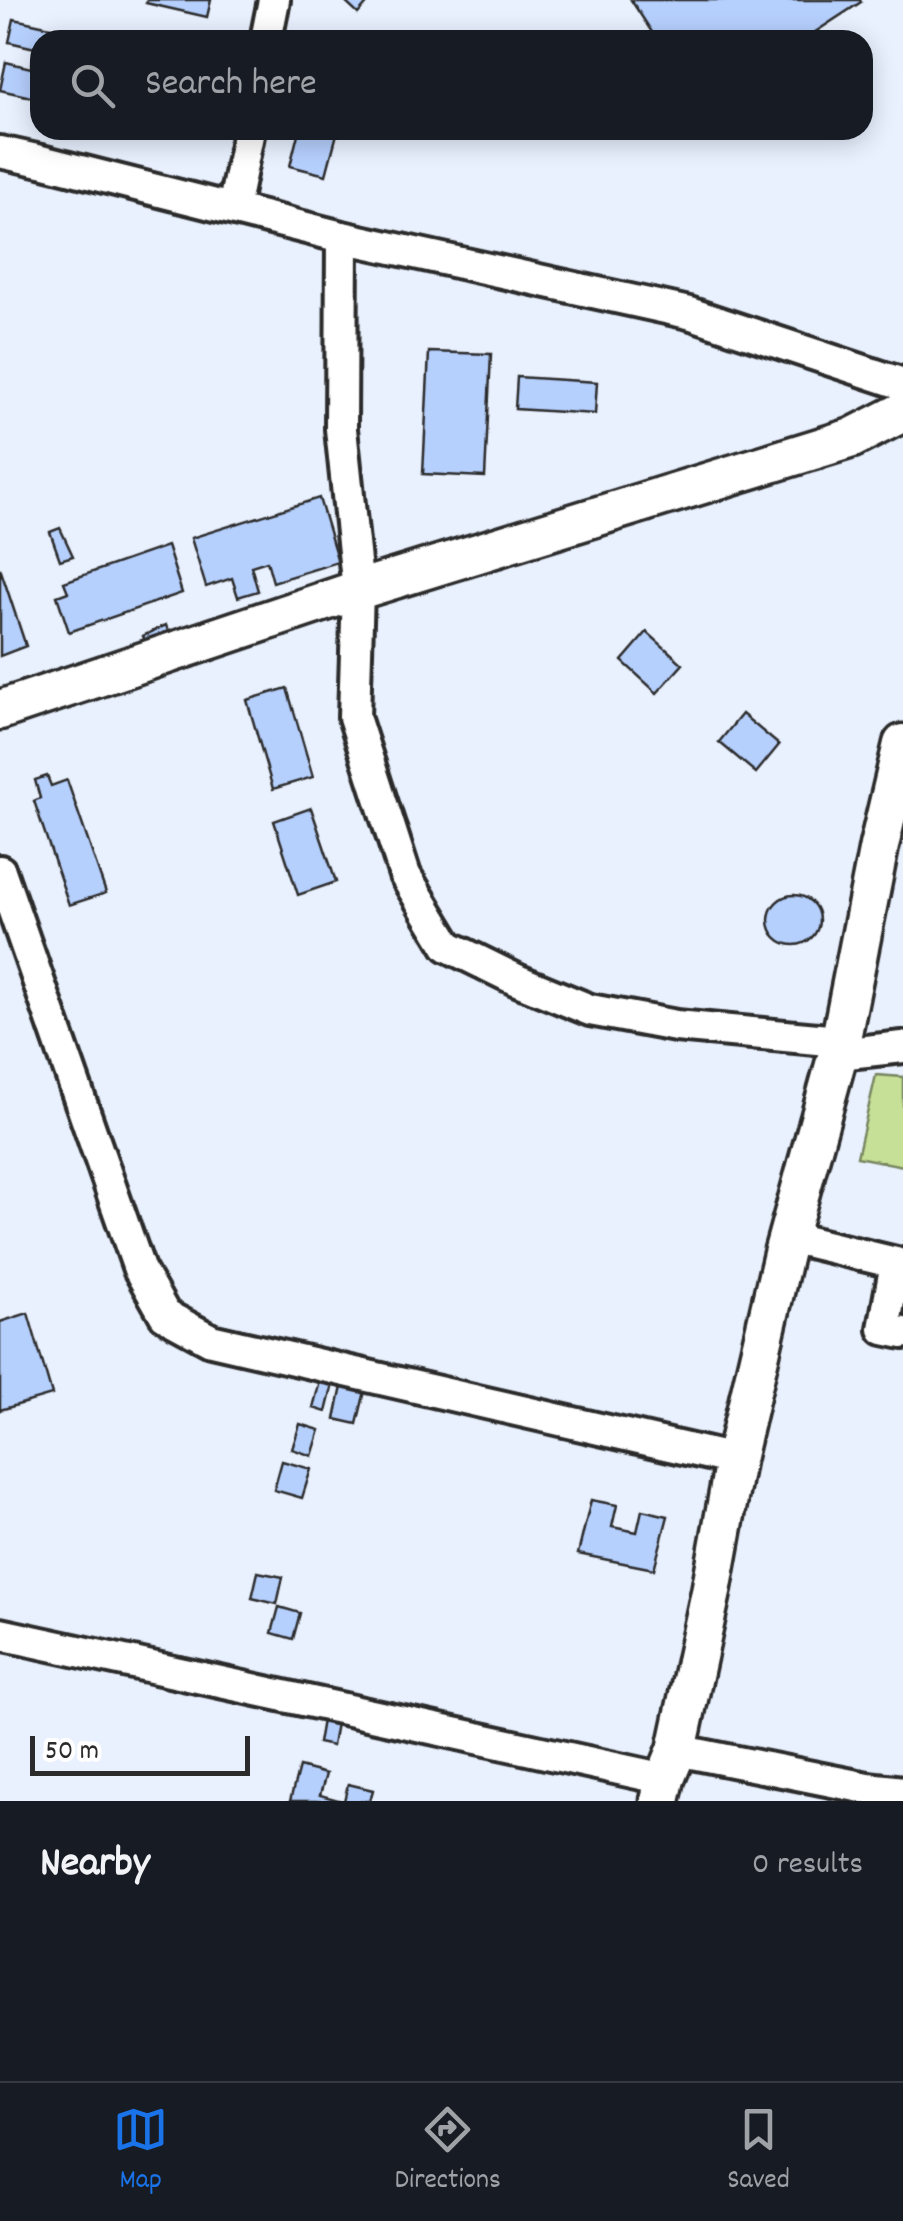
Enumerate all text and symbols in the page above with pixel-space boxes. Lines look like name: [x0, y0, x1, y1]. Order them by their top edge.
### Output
search box: [30, 30, 873, 140]
icon: search: [65, 58, 120, 113]
text: Search here: [145, 58, 317, 113]
scale bar: [30, 1731, 250, 1776]
text: 50 m: [45, 1733, 99, 1773]
text: Nearby: [40, 1836, 150, 1896]
text: 0 results: [752, 1843, 863, 1889]
tab: Map: [113, 2102, 168, 2202]
tab: Directions: [395, 2102, 501, 2202]
tab: Saved: [727, 2102, 790, 2202]

